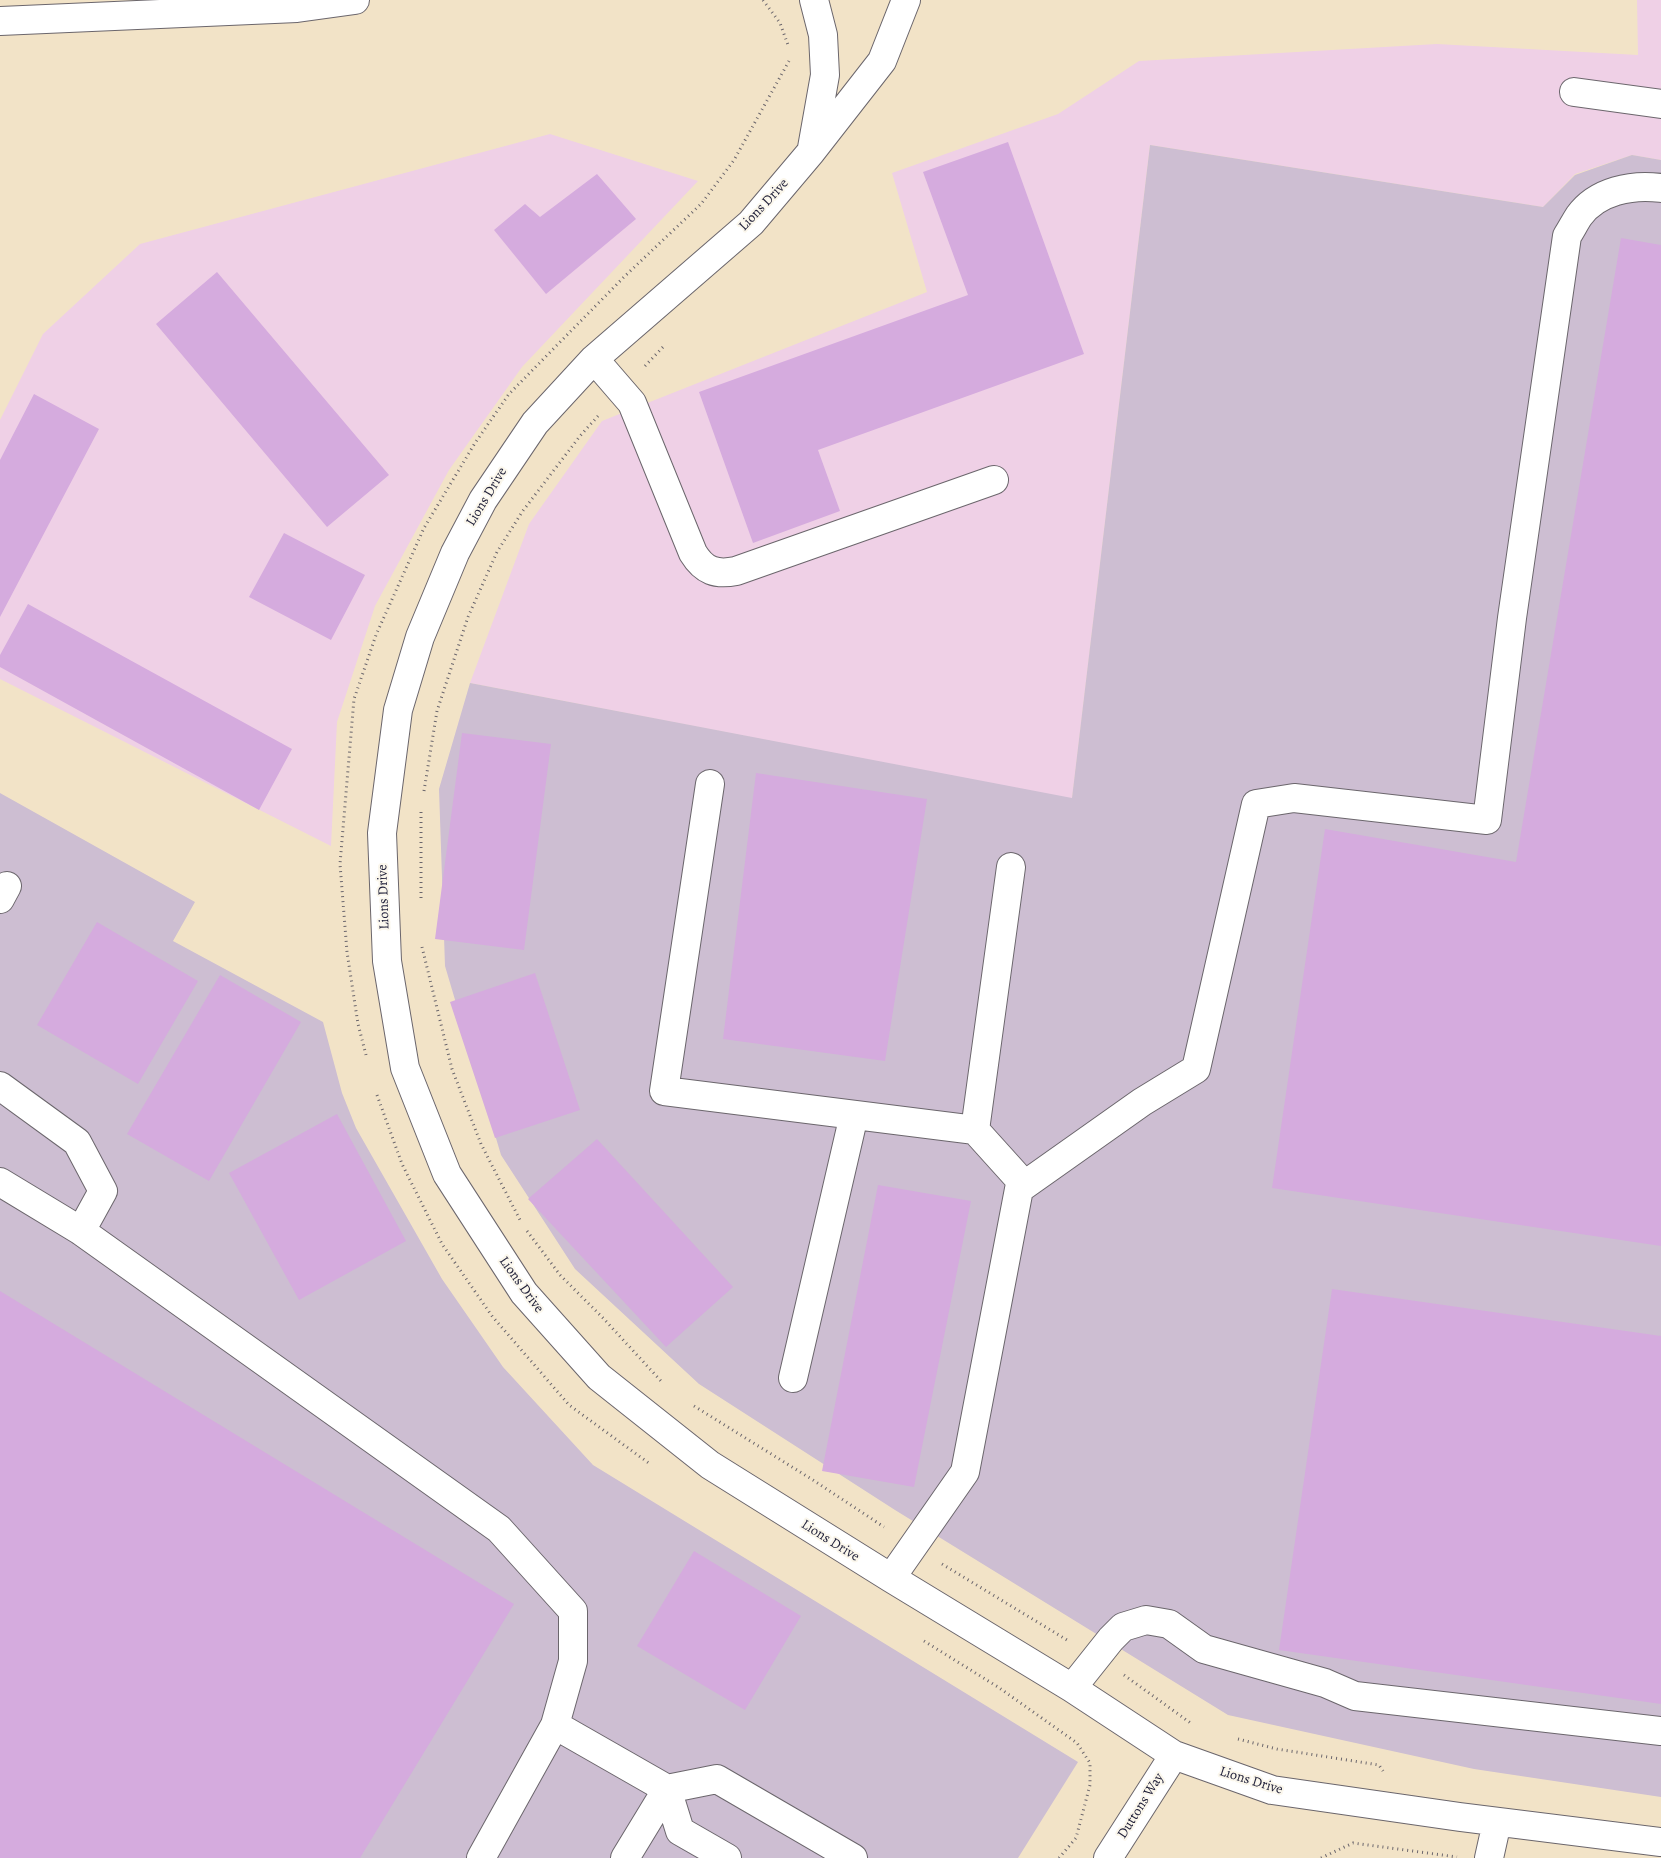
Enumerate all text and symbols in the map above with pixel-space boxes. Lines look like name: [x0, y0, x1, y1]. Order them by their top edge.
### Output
street label: Lions Drive: [736, 175, 792, 235]
street label: Lions Drive: [463, 465, 511, 529]
street label: Lions Drive: [374, 864, 394, 930]
street label: Lions Drive: [495, 1254, 547, 1316]
street label: Lions Drive: [798, 1517, 862, 1565]
street label: Lions Drive: [1217, 1763, 1285, 1799]
street label: Duttons Way: [1114, 1770, 1168, 1842]

